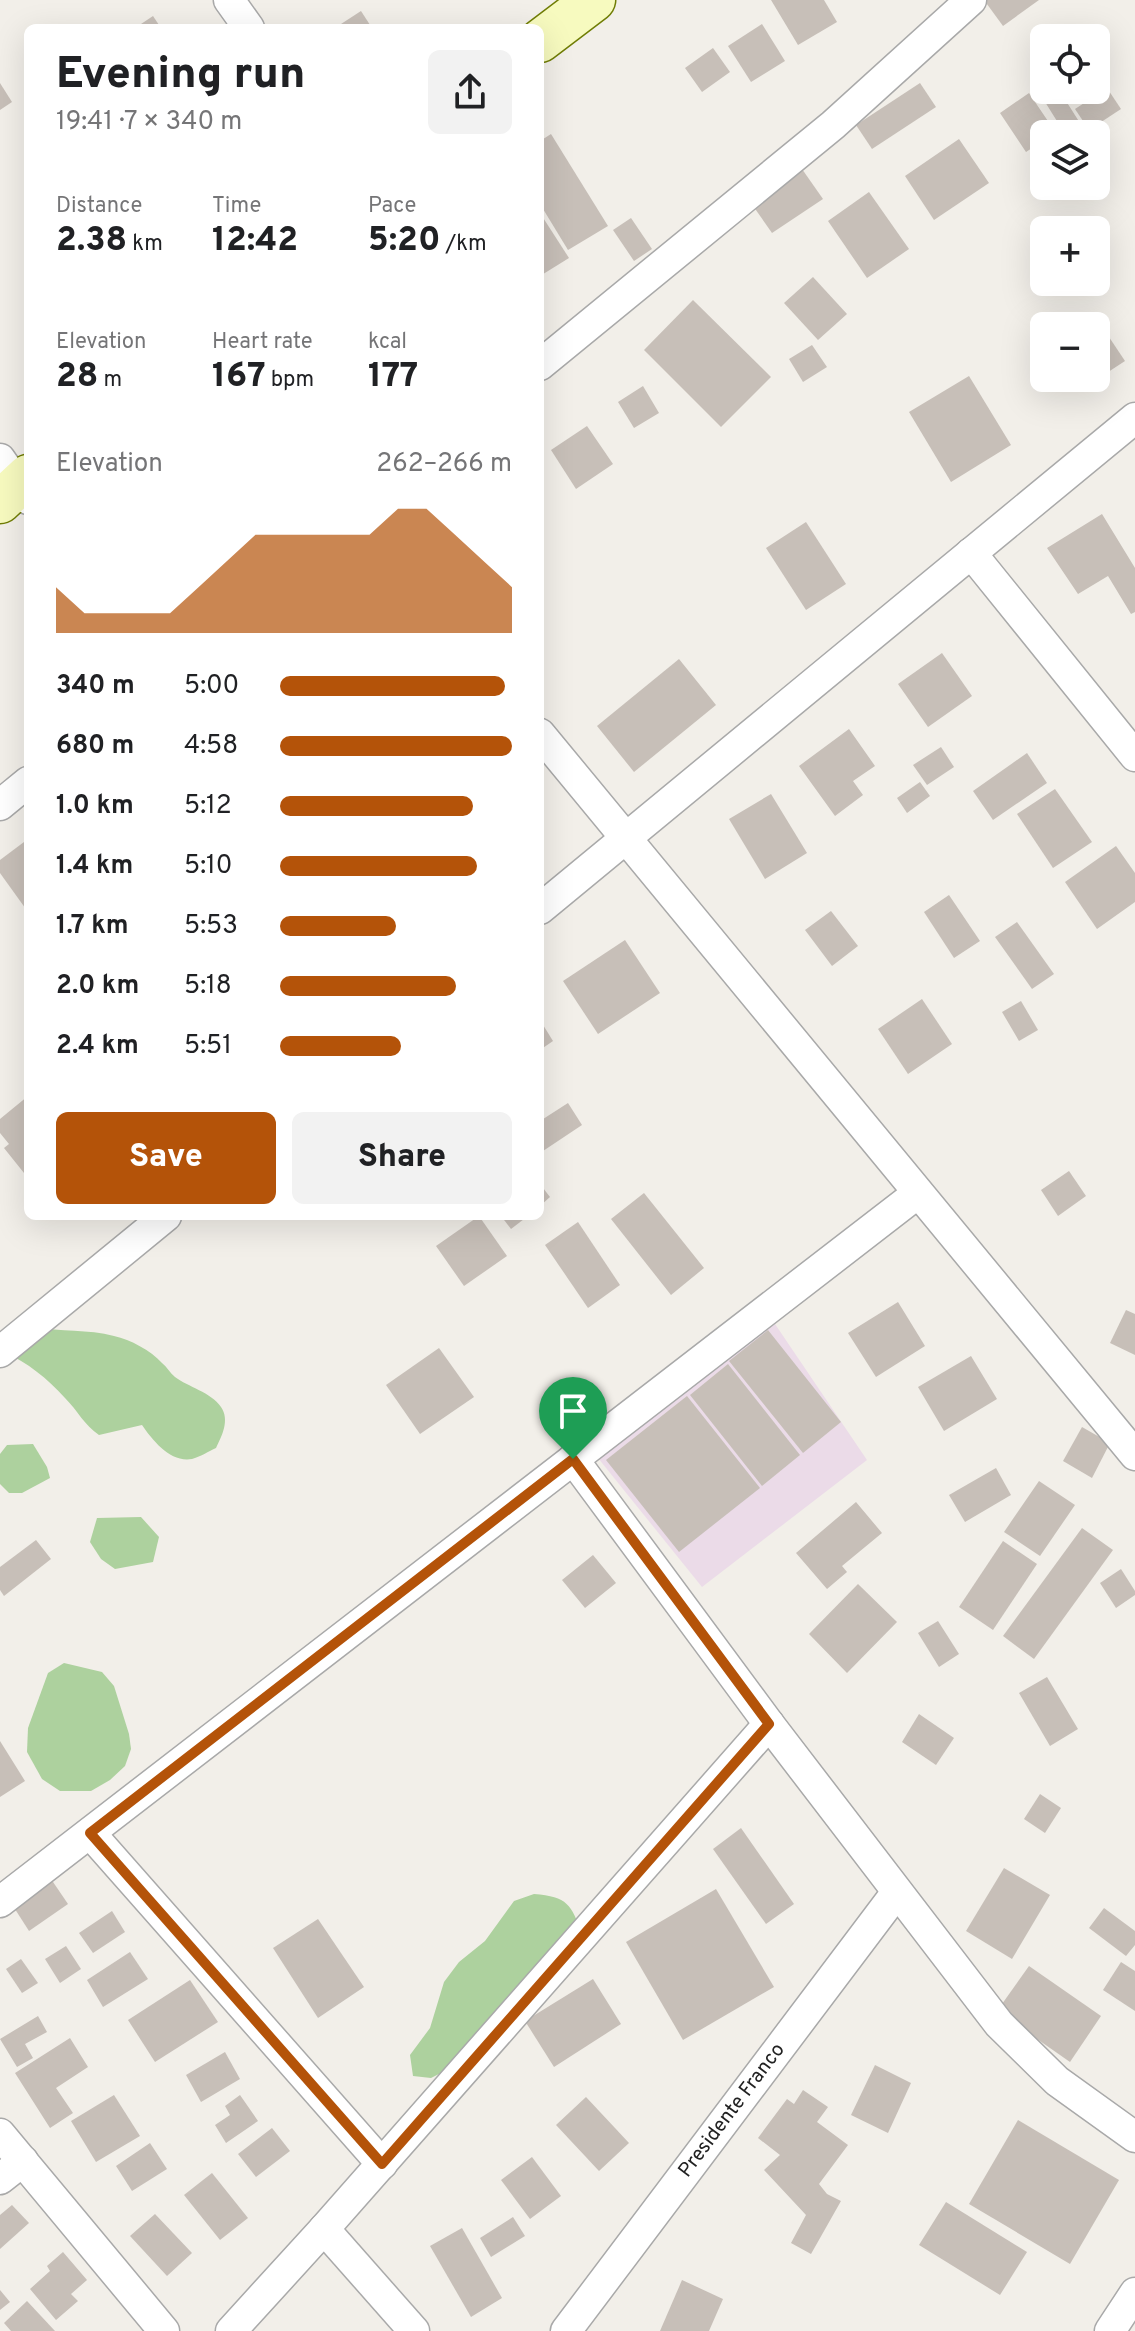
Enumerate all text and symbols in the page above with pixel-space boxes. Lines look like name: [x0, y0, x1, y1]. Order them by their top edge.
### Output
map controls: [1030, 24, 1110, 392]
button: locate: [1030, 24, 1110, 104]
text: Evening run: [56, 48, 305, 104]
button: share: [428, 50, 512, 134]
text: 19:41 · 7 × 340 m: [56, 106, 242, 139]
button: layers: [1030, 120, 1110, 200]
text: Distance: [56, 193, 142, 220]
text: Time: [212, 193, 261, 220]
text: Pace: [368, 193, 416, 220]
button: +: [1030, 216, 1110, 296]
text: 2.38: [56, 220, 127, 263]
text: 12:42: [212, 220, 298, 263]
text: 5:20: [368, 220, 440, 263]
text: km: [127, 231, 163, 258]
text: /km: [440, 231, 487, 258]
button: −: [1030, 312, 1110, 392]
text: Elevation: [56, 329, 146, 356]
text: Heart rate: [212, 329, 313, 356]
text: kcal: [368, 329, 407, 356]
text: 28: [56, 356, 98, 399]
text: 167: [212, 356, 266, 399]
text: 177: [368, 356, 418, 399]
text: m: [98, 367, 122, 394]
text: bpm: [266, 367, 314, 394]
text: Elevation: [56, 448, 163, 481]
text: 262–266 m: [376, 448, 512, 481]
text: 340 m: [56, 670, 135, 703]
text: 5:00: [184, 670, 239, 703]
text: 680 m: [56, 730, 134, 763]
text: 4:58: [184, 730, 238, 763]
text: 1.0 km: [56, 790, 134, 823]
text: 5:12: [184, 790, 232, 823]
text: 1.4 km: [56, 850, 133, 883]
text: 5:10: [184, 850, 232, 883]
text: 1.7 km: [56, 910, 129, 943]
text: 5:53: [184, 910, 238, 943]
text: 2.0 km: [56, 970, 139, 1003]
text: 5:18: [184, 970, 232, 1003]
text: 2.4 km: [56, 1030, 139, 1063]
text: 5:51: [184, 1030, 232, 1063]
button: Save: [56, 1112, 276, 1204]
button: Share: [292, 1112, 512, 1204]
pin: [539, 1377, 607, 1459]
icon: arrive: [551, 1389, 595, 1433]
street label: Presidente Franco: [673, 2038, 791, 2183]

